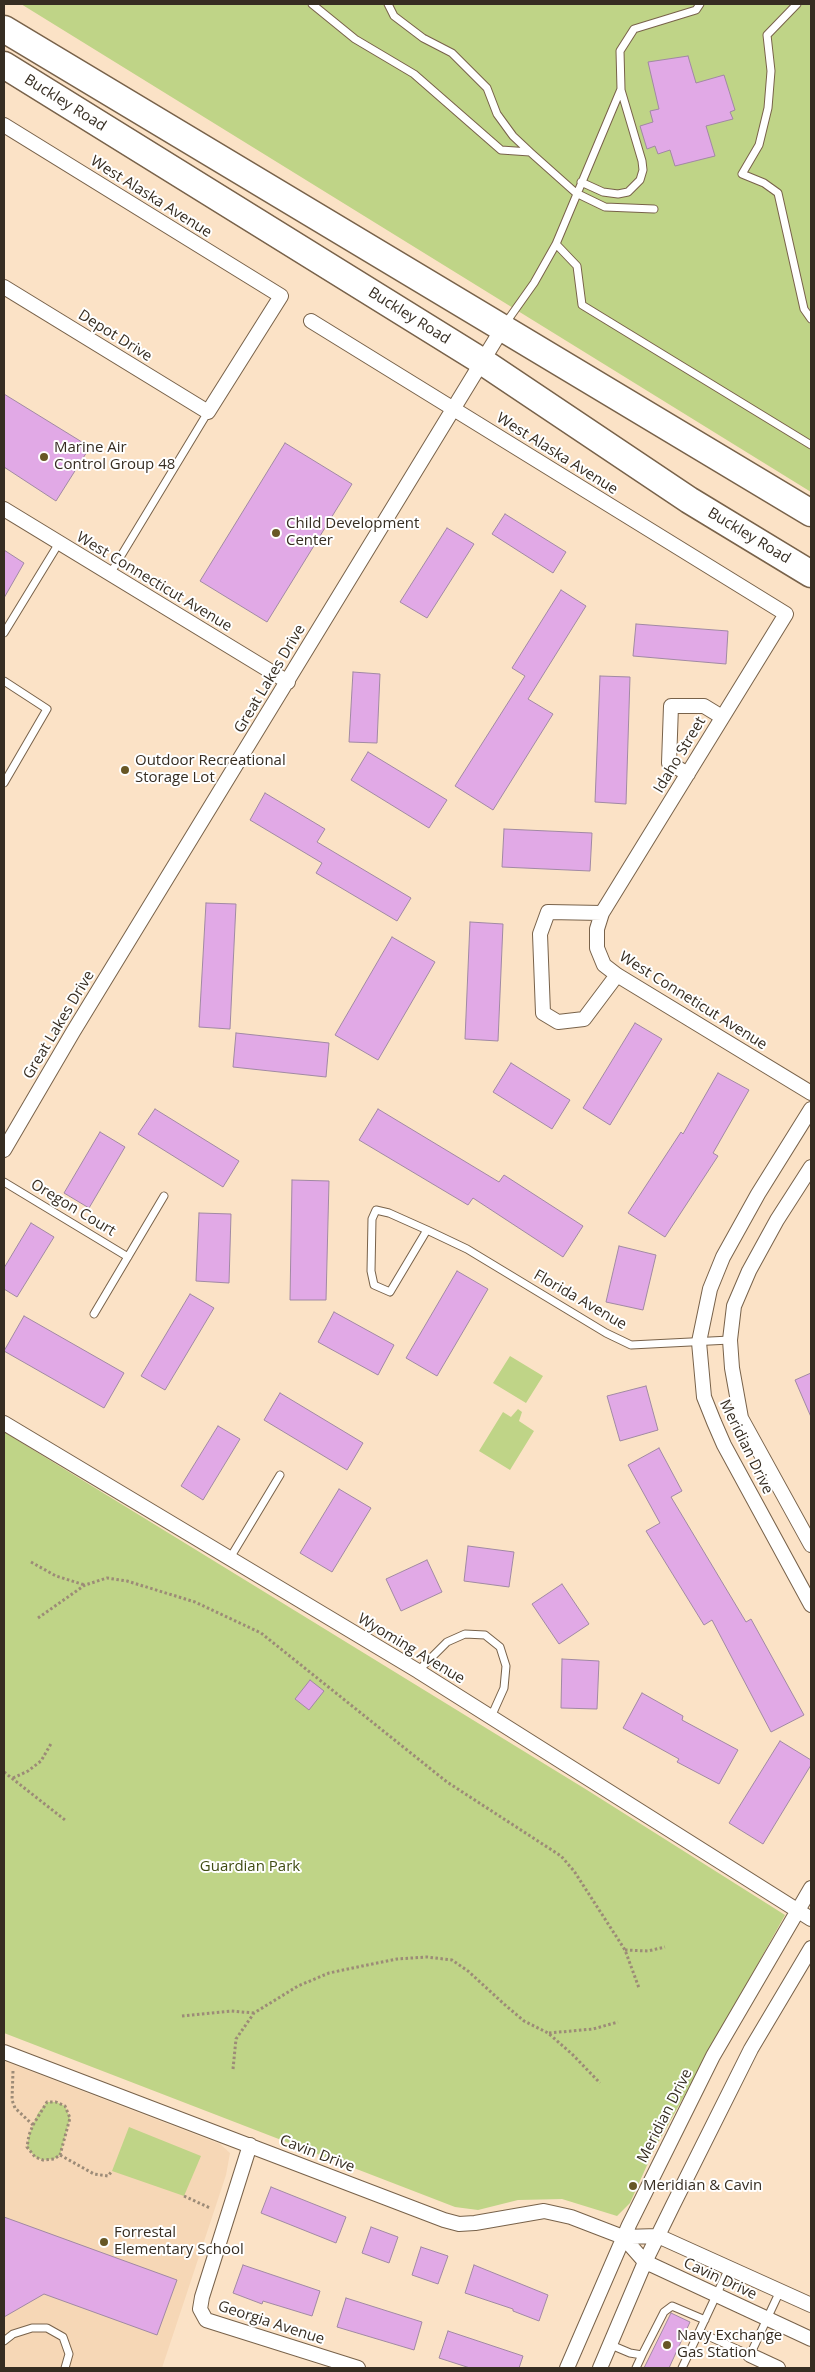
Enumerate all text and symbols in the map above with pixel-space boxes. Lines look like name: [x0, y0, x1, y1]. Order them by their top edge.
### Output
street label: Buckley Road: [21, 71, 109, 135]
street label: West Alaska Avenue: [87, 152, 215, 242]
street label: Buckley Road: [365, 284, 453, 348]
street label: Depot Drive: [75, 306, 155, 366]
street label: West Alaska Avenue: [493, 409, 621, 499]
place label: Marine Air Control Group 48: [54, 439, 175, 474]
marker: Marine Air Control Group 48: [38, 451, 50, 463]
street label: Buckley Road: [704, 504, 794, 568]
place label: Child Development Center: [286, 515, 419, 550]
marker: Child Development Center: [270, 527, 282, 539]
street label: West Connecticut Avenue: [73, 528, 235, 636]
street label: Great Lakes Drive: [231, 622, 309, 736]
street label: Idaho Street: [650, 714, 710, 796]
place label: Outdoor Recreational Storage Lot: [135, 752, 286, 787]
marker: Outdoor Recreational Storage Lot: [119, 764, 131, 776]
street label: West Conneticut Avenue: [616, 948, 770, 1054]
street label: Great Lakes Drive: [20, 968, 98, 1082]
street label: Oregon Court: [27, 1176, 119, 1240]
street label: Florida Avenue: [530, 1266, 630, 1334]
street label: Meridian Drive: [715, 1397, 777, 1497]
street label: Wyoming Avenue: [354, 1610, 468, 1688]
park label: Guardian Park: [200, 1858, 300, 1876]
street label: Meridian Drive: [634, 2066, 696, 2166]
street label: Cavin Drive: [277, 2131, 357, 2177]
place label: Meridian & Cavin: [643, 2177, 762, 2195]
marker: Meridian & Cavin: [627, 2180, 639, 2192]
place label: Forrestal Elementary School: [114, 2224, 244, 2259]
marker: Forrestal Elementary School: [98, 2236, 110, 2248]
street label: Cavin Drive: [680, 2254, 760, 2304]
street label: Georgia Avenue: [215, 2297, 327, 2349]
place label: Navy Exchange Gas Station: [677, 2327, 782, 2362]
marker: Navy Exchange Gas Station: [661, 2339, 673, 2351]

